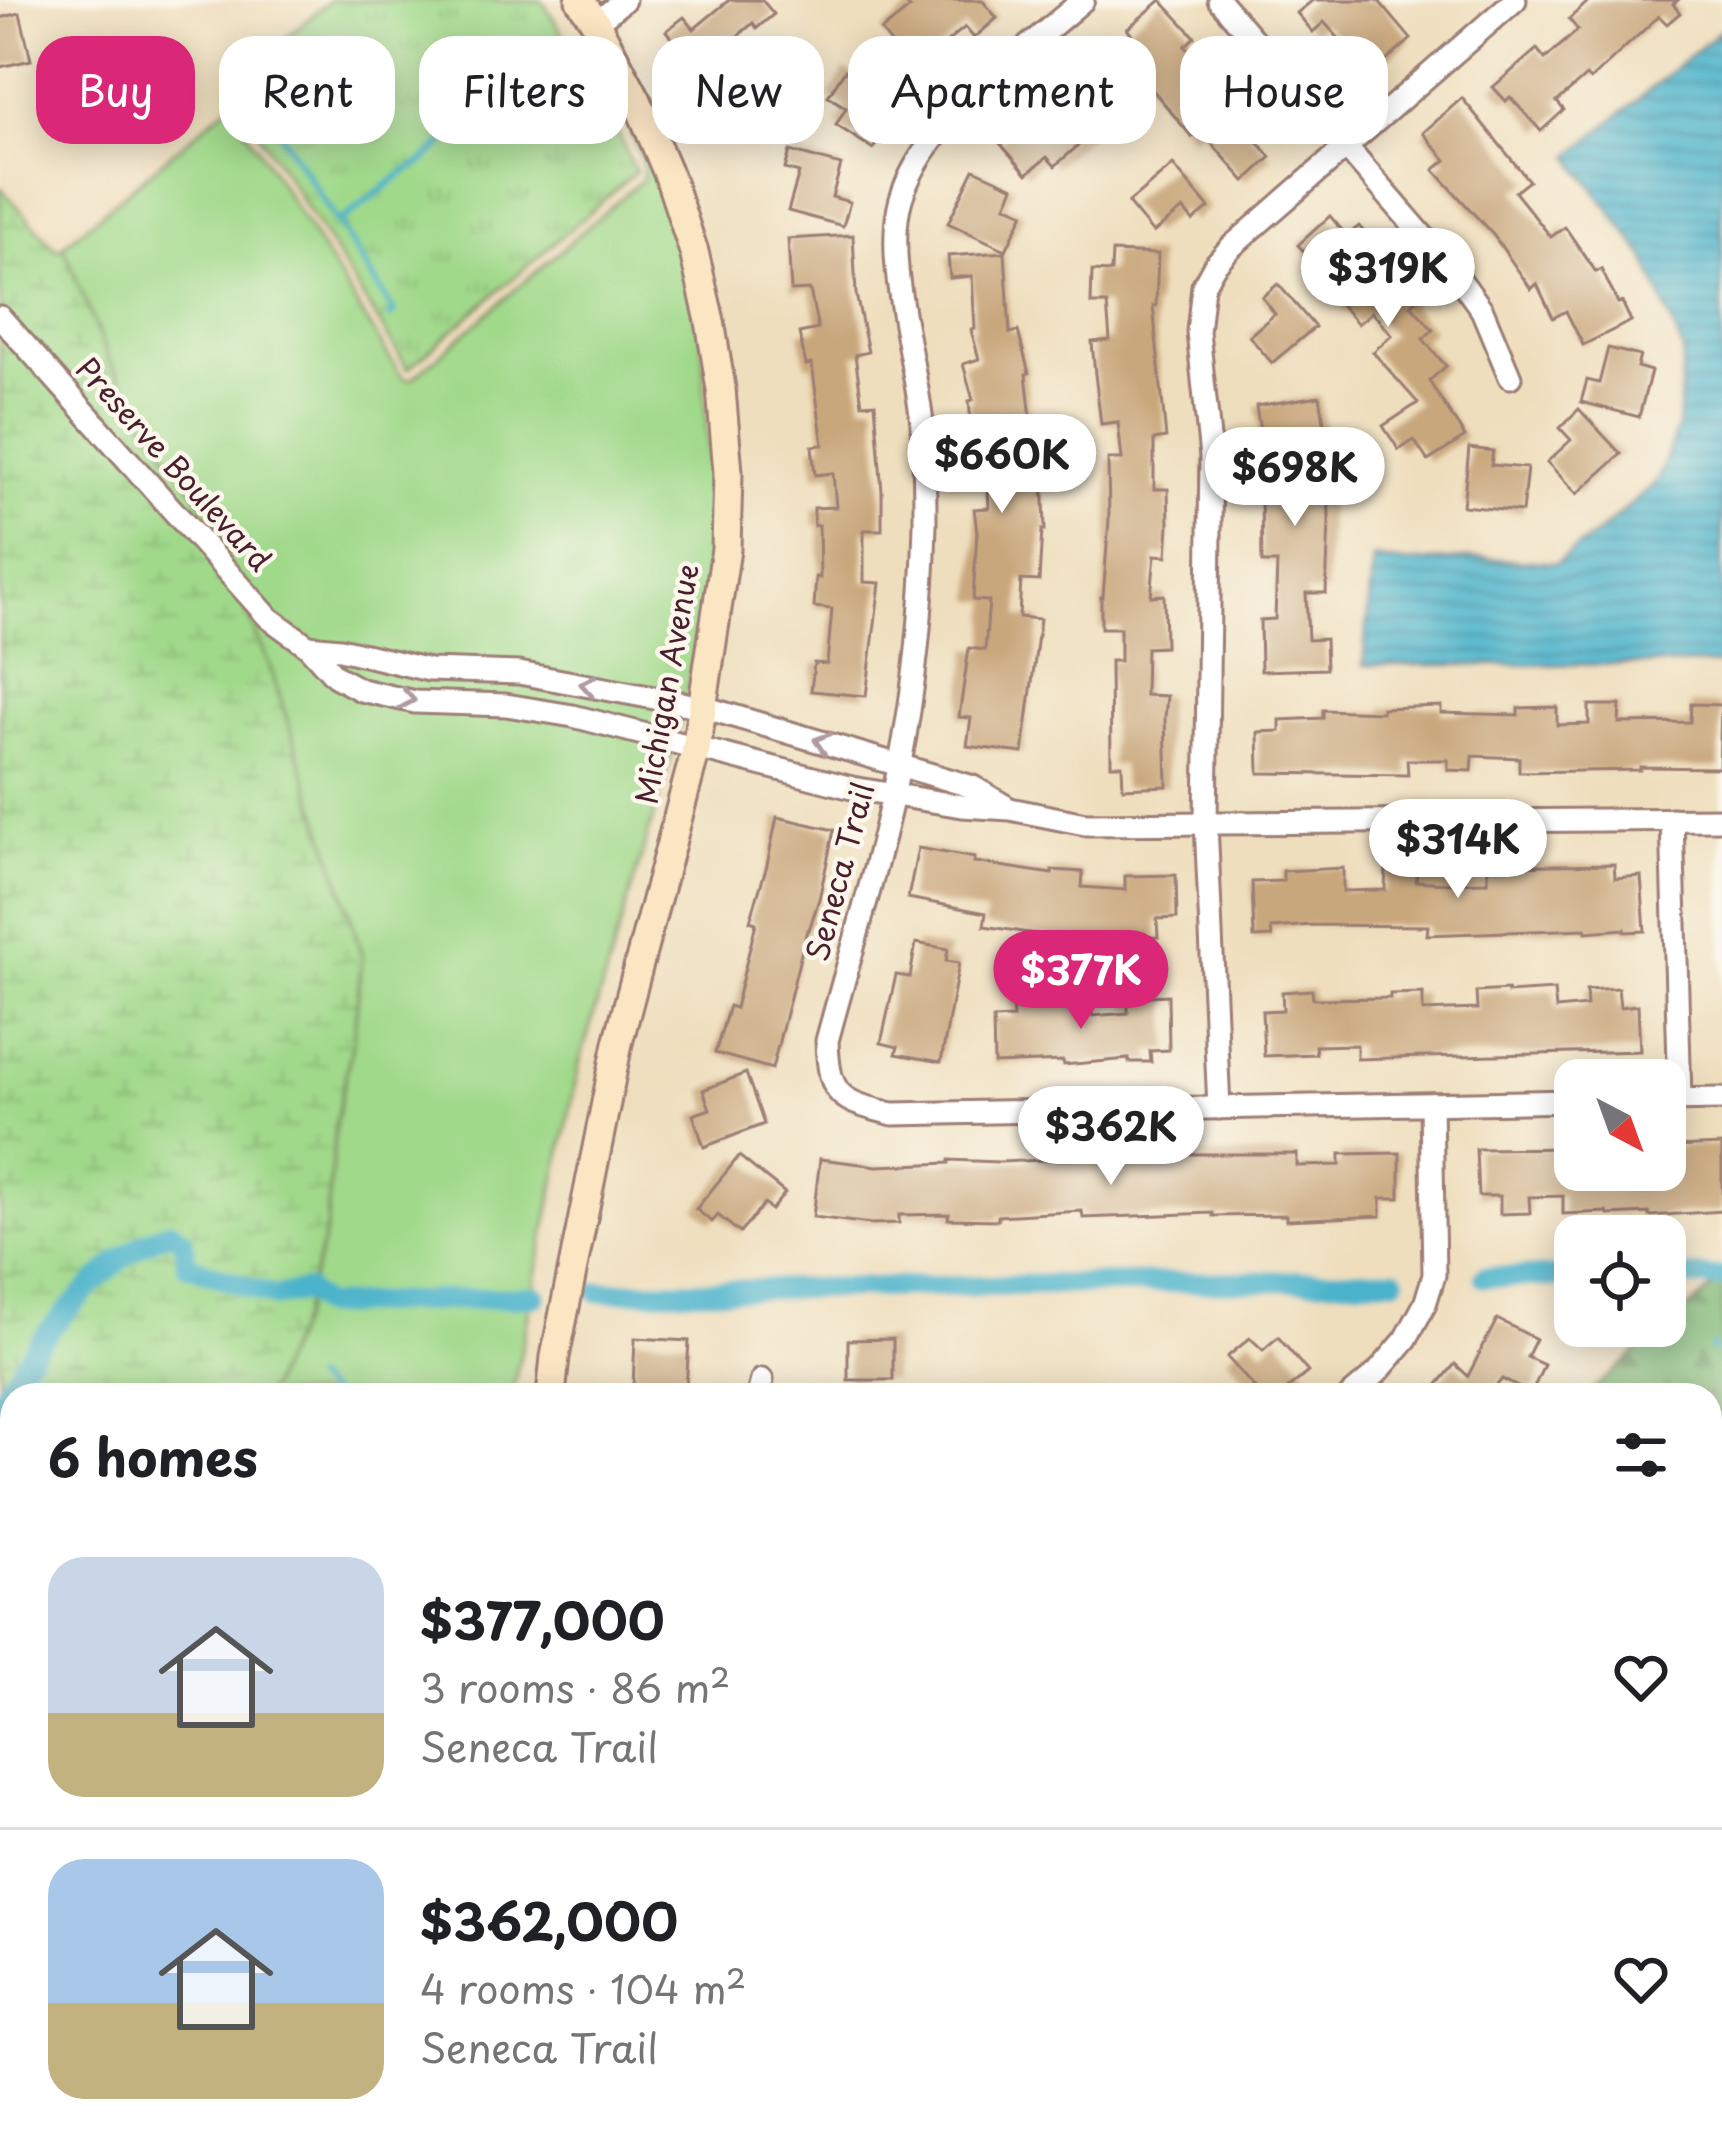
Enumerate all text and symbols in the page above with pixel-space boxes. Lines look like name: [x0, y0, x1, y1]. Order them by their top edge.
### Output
chip: Buy: [36, 36, 195, 144]
chip: Rent: [219, 36, 395, 144]
chip: Filters: [419, 36, 628, 144]
chip: New: [652, 36, 824, 144]
chip: Apartment: [848, 36, 1156, 144]
chip: House: [1180, 36, 1388, 144]
pin: $319K: [1304, 228, 1472, 330]
text: $319K: [1328, 237, 1448, 296]
street label: Preserve Boulevard: [67, 347, 283, 580]
pin: $660K: [918, 414, 1086, 516]
text: $660K: [934, 423, 1070, 482]
pin: $698K: [1211, 427, 1379, 529]
text: $698K: [1232, 436, 1358, 495]
street label: Michigan Avenue: [622, 560, 709, 807]
one-way arrow: [578, 674, 598, 699]
one-way arrow: [397, 686, 417, 711]
one-way arrow: [812, 732, 833, 757]
street label: Seneca Trail: [793, 777, 884, 966]
pin: $314K: [1374, 799, 1542, 901]
text: $314K: [1396, 808, 1520, 867]
pin: $377K: [997, 930, 1165, 1032]
text: $377K: [1020, 939, 1142, 998]
north arrow: [1554, 1059, 1686, 1191]
map controls: [1554, 1059, 1686, 1347]
pin: $362K: [1027, 1086, 1195, 1188]
text: $362K: [1045, 1095, 1177, 1154]
button: locate: [1554, 1215, 1686, 1347]
text: 6 homes: [48, 1417, 258, 1494]
icon: filters: [1608, 1422, 1674, 1488]
text: $377,000: [420, 1580, 665, 1657]
icon: home: [144, 1605, 288, 1749]
icon: heart: [1608, 1644, 1674, 1710]
text: 3 rooms · 86 m²: [420, 1657, 730, 1716]
text: Seneca Trail: [420, 1716, 659, 1775]
text: $362,000: [420, 1881, 678, 1958]
icon: home: [144, 1907, 288, 2051]
icon: heart: [1608, 1946, 1674, 2012]
text: 4 rooms · 104 m²: [420, 1958, 746, 2017]
text: Seneca Trail: [420, 2017, 659, 2076]

